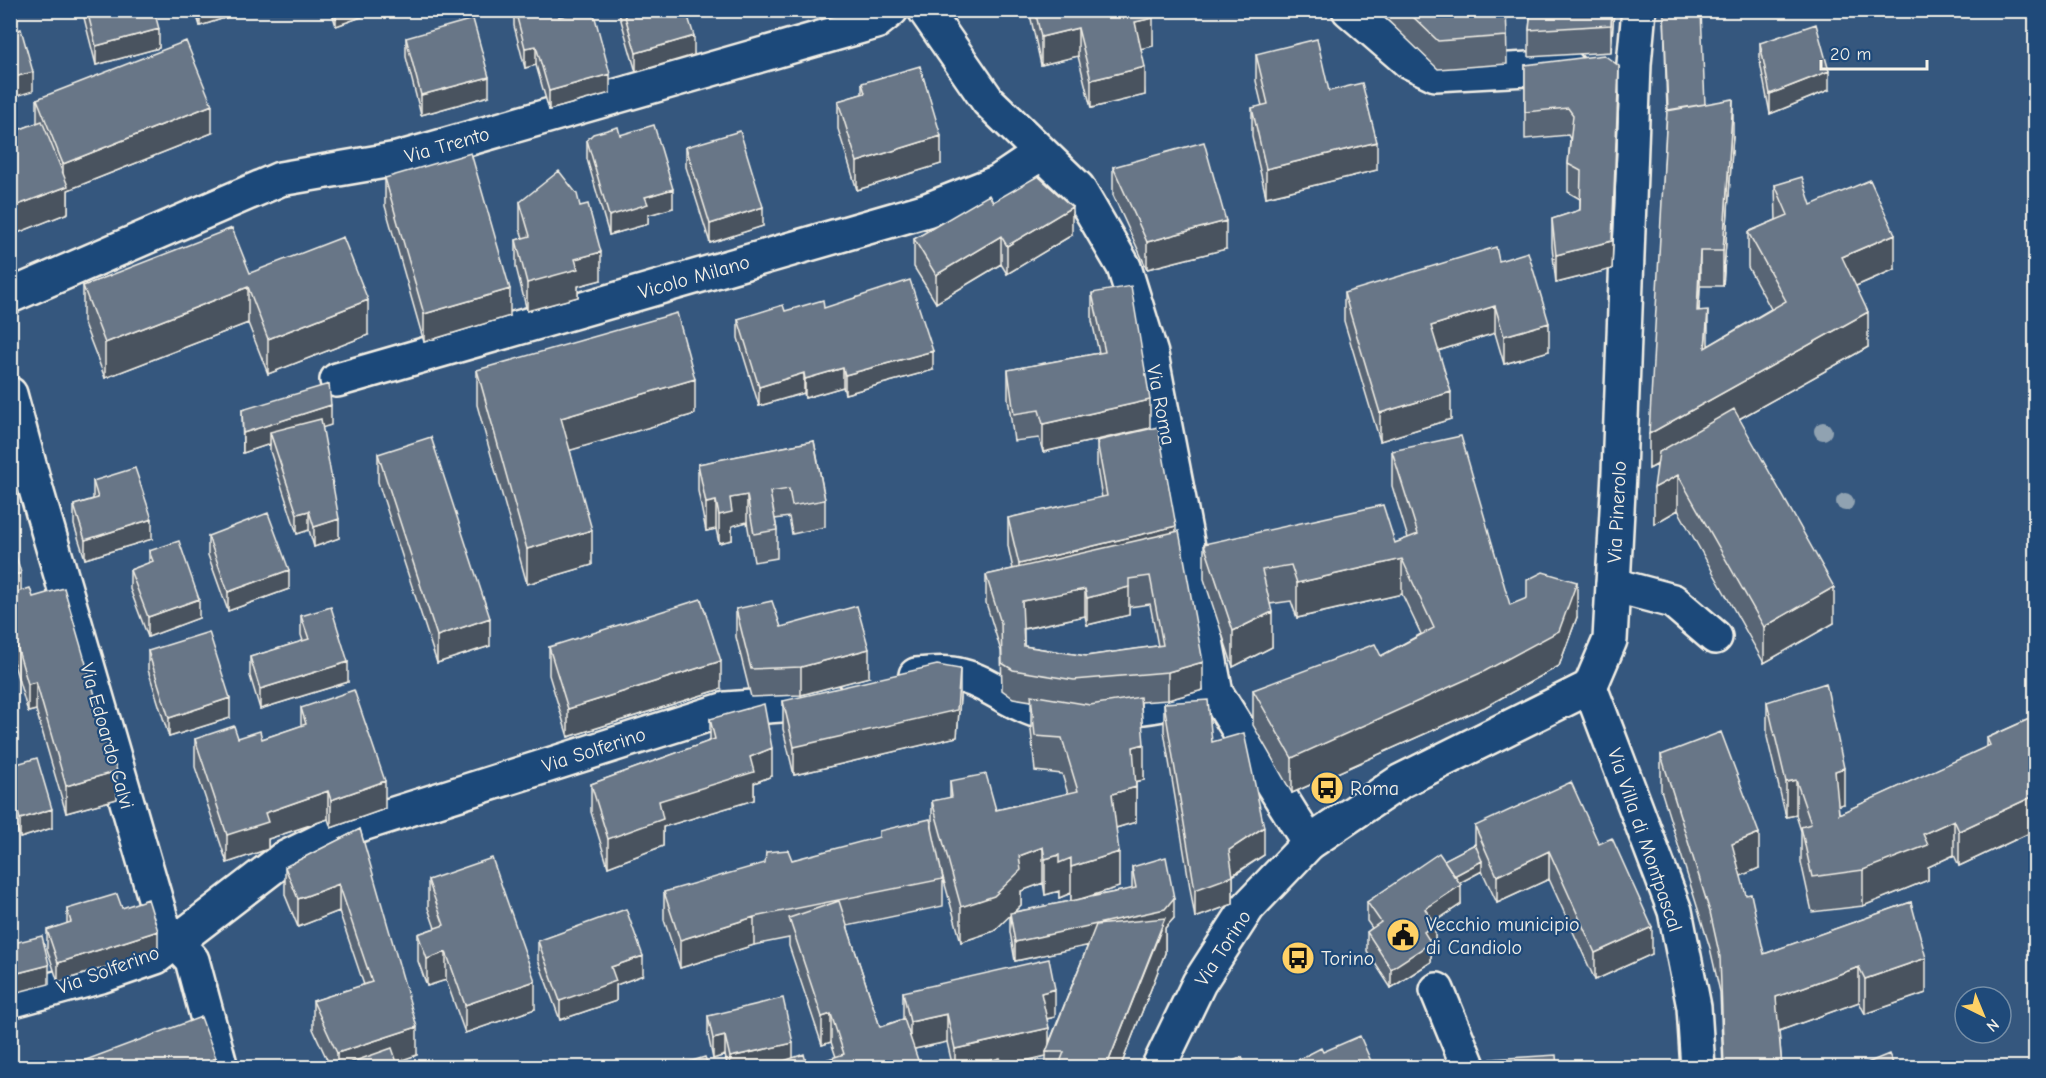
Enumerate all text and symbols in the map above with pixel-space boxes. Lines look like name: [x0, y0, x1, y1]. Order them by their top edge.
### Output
scale bar: [1821, 33, 1928, 71]
text: 20 m: [1830, 44, 1871, 65]
street label: Via Trento: [402, 122, 492, 168]
street label: Vicolo Milano: [636, 250, 752, 304]
street label: Via Roma: [1142, 363, 1180, 447]
street label: Via Pinerolo: [1603, 460, 1631, 564]
street label: Via Edoardo Calvi: [75, 660, 139, 812]
street label: Via Solferino: [539, 722, 649, 778]
street label: Via Villa di Montpascal: [1603, 745, 1687, 935]
bus stop icon: Roma: [1309, 770, 1345, 806]
place label: Roma: [1350, 777, 1399, 800]
street label: Via Torino: [1190, 906, 1256, 990]
place label: Vecchio municipio di Candiolo: [1426, 913, 1580, 959]
public building icon: Vecchio municipio di Candiolo: [1385, 917, 1421, 953]
bus stop icon: Torino: [1280, 940, 1316, 976]
street label: Via Solferino: [53, 941, 163, 999]
place label: Torino: [1321, 947, 1374, 970]
north arrow: [1953, 985, 2013, 1045]
text: N: [1983, 1015, 2003, 1035]

